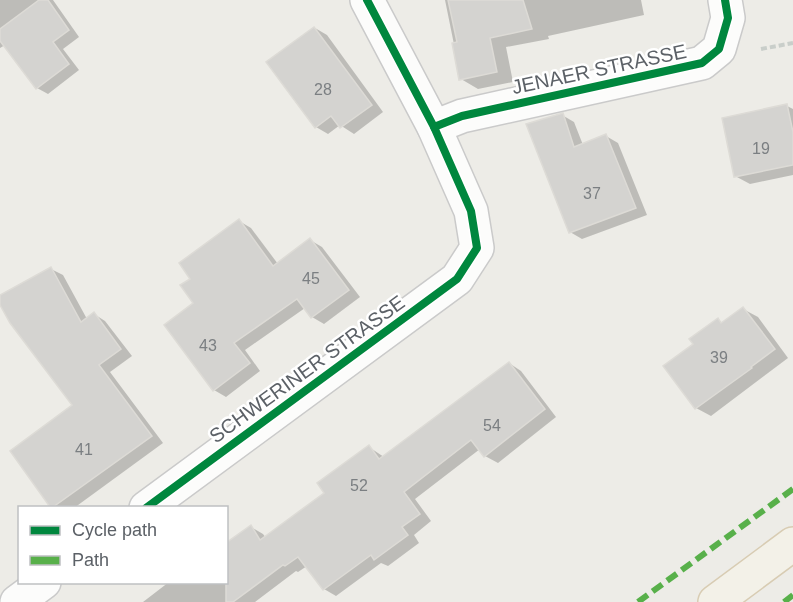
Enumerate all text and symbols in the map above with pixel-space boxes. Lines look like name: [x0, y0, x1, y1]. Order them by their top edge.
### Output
street label: JENAER STRASSE: [510, 40, 688, 98]
house number: 28: [314, 81, 332, 98]
house number: 19: [752, 140, 770, 157]
house number: 37: [583, 185, 601, 202]
house number: 45: [302, 270, 320, 287]
street label: SCHWERINER STRASSE: [205, 291, 409, 447]
house number: 43: [199, 337, 217, 354]
house number: 39: [710, 349, 728, 366]
house number: 54: [483, 417, 501, 434]
house number: 41: [75, 441, 93, 458]
house number: 52: [350, 477, 368, 494]
legend: [18, 506, 228, 584]
text: Cycle path: [72, 520, 157, 540]
text: Path: [72, 550, 109, 570]

